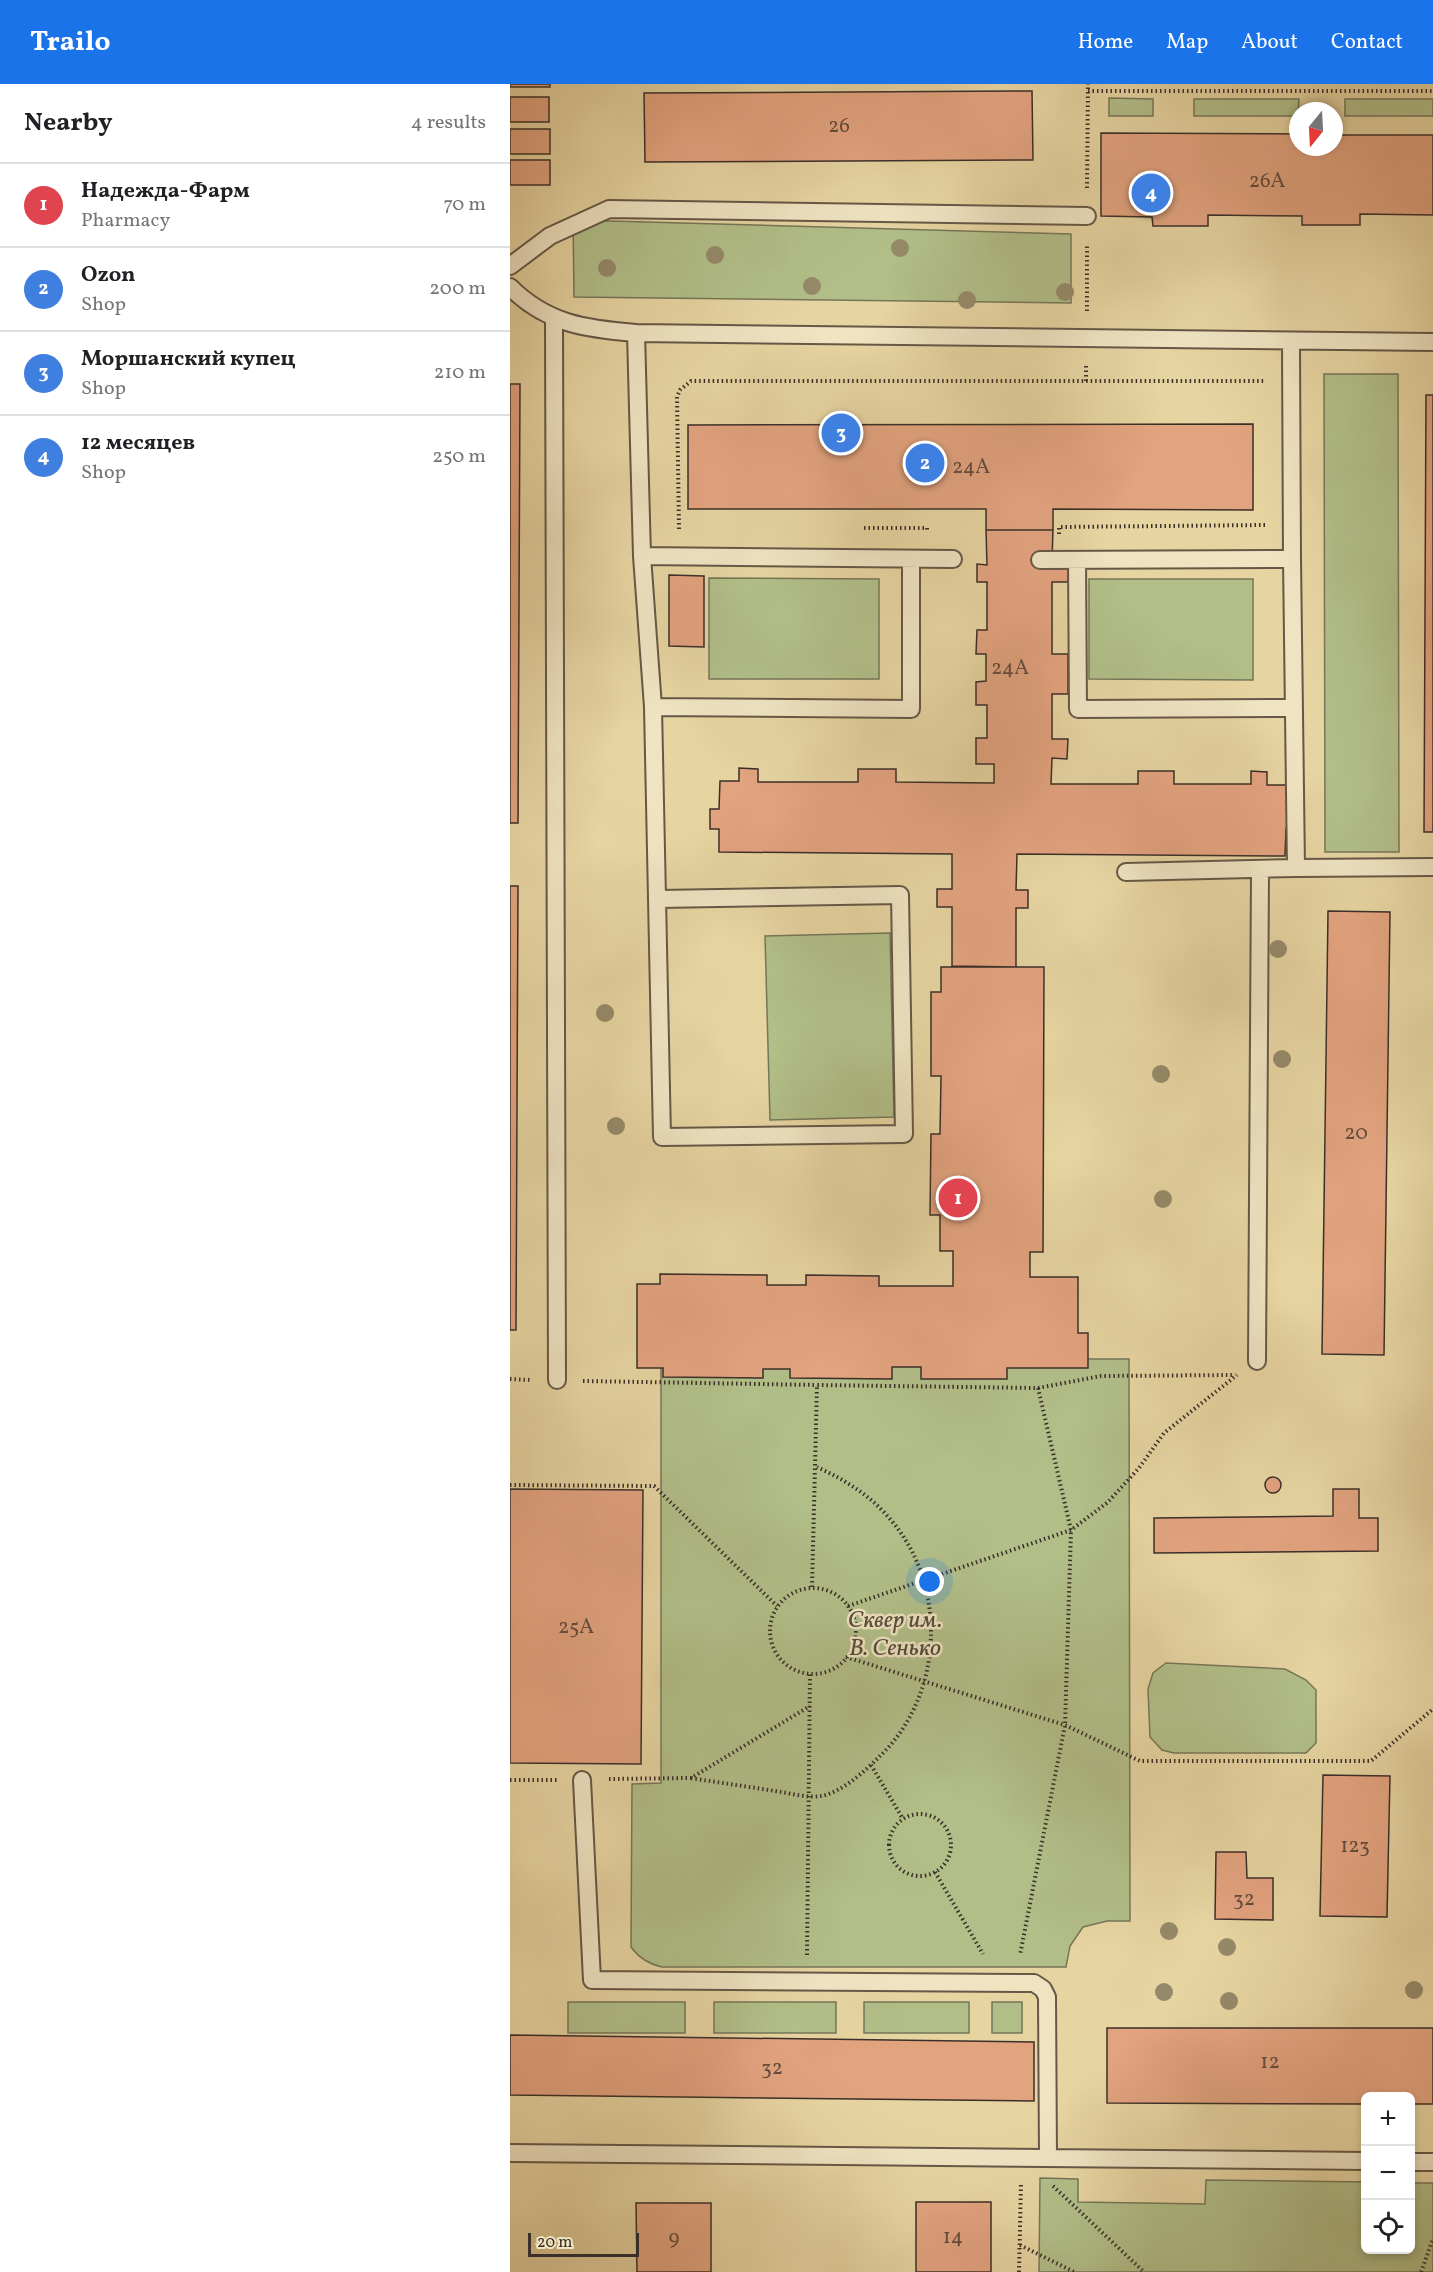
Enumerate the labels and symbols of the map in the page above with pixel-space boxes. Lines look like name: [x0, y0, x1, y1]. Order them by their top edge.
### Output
north arrow: [1289, 102, 1343, 156]
house number: 26: [828, 112, 850, 141]
house number: 26А: [1249, 167, 1286, 196]
pin: 4: [1132, 170, 1170, 216]
pin: 3: [822, 410, 860, 456]
pin: 2: [906, 440, 944, 485]
house number: 24А: [952, 453, 990, 482]
house number: 24А: [991, 654, 1029, 683]
house number: 20: [1344, 1119, 1368, 1148]
pin: 1: [938, 1176, 978, 1220]
your location: [915, 1567, 944, 1596]
park label: Сквер им. В. Сенько: [848, 1604, 942, 1666]
house number: 25А: [558, 1613, 594, 1642]
house number: 123: [1340, 1832, 1370, 1861]
house number: 32: [1233, 1885, 1255, 1914]
house number: 12: [1260, 2048, 1280, 2077]
house number: 32: [761, 2054, 783, 2083]
house number: 14: [943, 2223, 963, 2252]
house number: 9: [669, 2224, 680, 2253]
scale bar: [528, 2230, 639, 2258]

